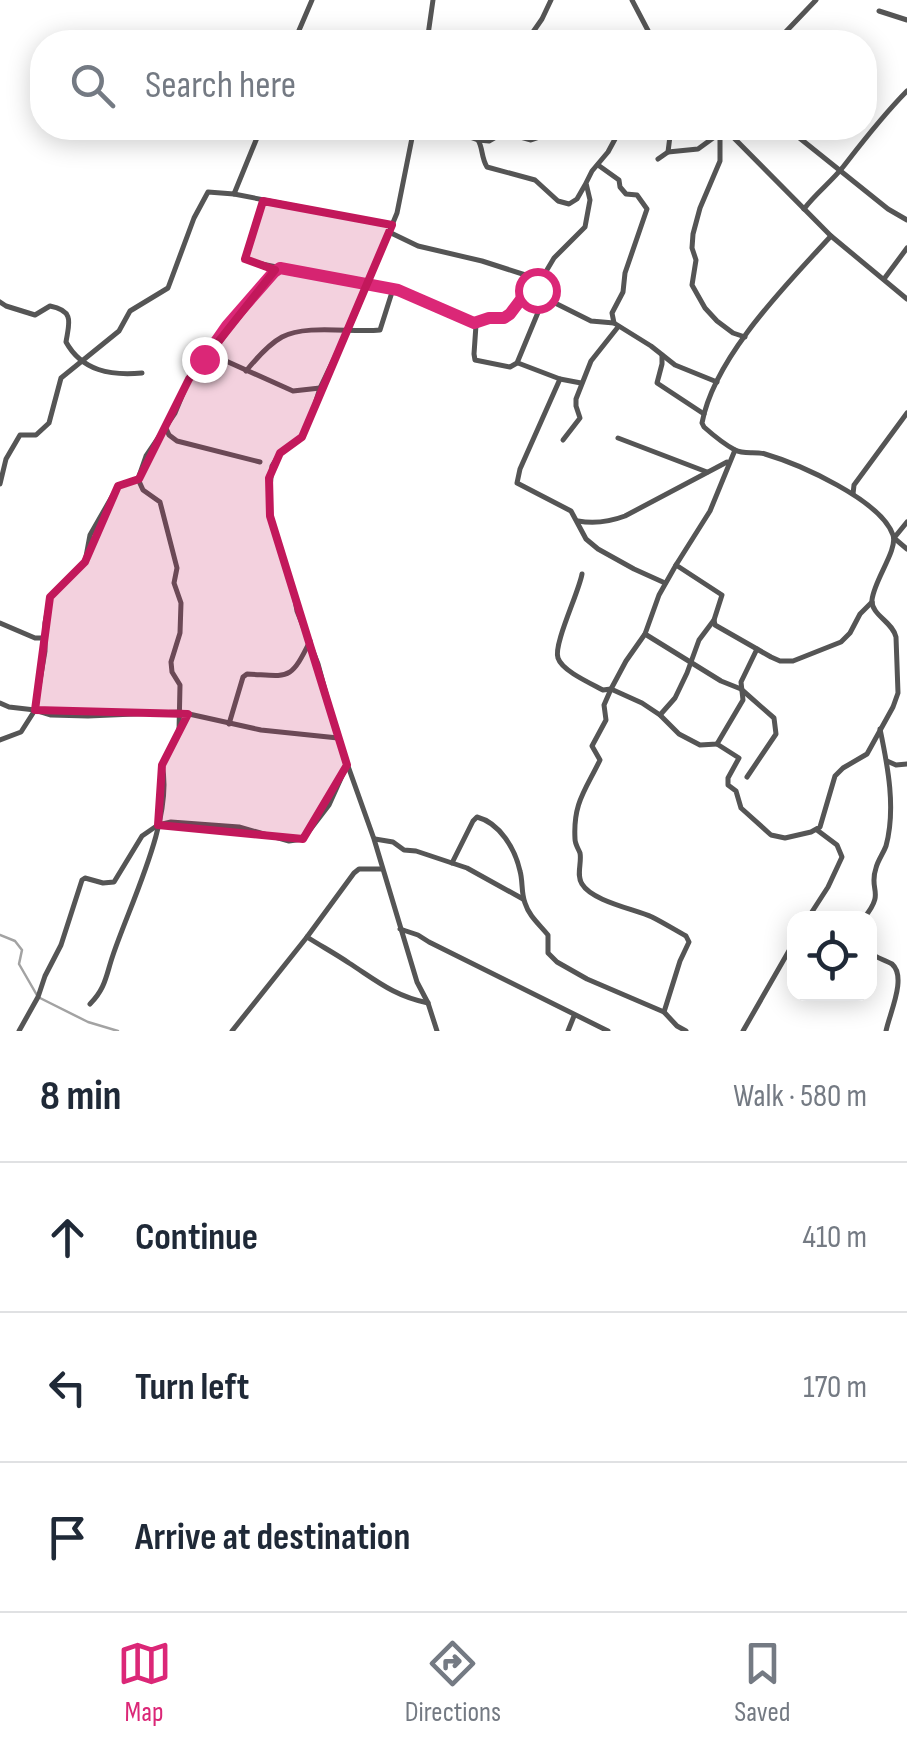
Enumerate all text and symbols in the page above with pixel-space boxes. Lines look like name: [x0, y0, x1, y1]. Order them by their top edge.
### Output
search box: [30, 30, 877, 140]
icon: search: [65, 58, 120, 113]
text: Search here: [145, 63, 296, 108]
route start: [515, 268, 561, 314]
route end: [182, 337, 228, 383]
map controls: [787, 911, 877, 1001]
button: locate: [787, 911, 877, 1001]
text: 8 min: [40, 1071, 121, 1122]
text: Walk · 580 m: [733, 1077, 867, 1116]
icon: ahead: [40, 1210, 95, 1265]
text: Continue: [135, 1215, 258, 1260]
text: 410 m: [802, 1218, 867, 1257]
icon: left: [40, 1360, 95, 1415]
text: Turn left: [135, 1365, 249, 1410]
text: 170 m: [803, 1368, 867, 1407]
icon: arrive: [40, 1510, 95, 1565]
text: Arrive at destination: [135, 1515, 410, 1560]
tab: Map: [117, 1636, 172, 1729]
tab: Directions: [405, 1636, 501, 1729]
tab: Saved: [734, 1636, 790, 1729]

